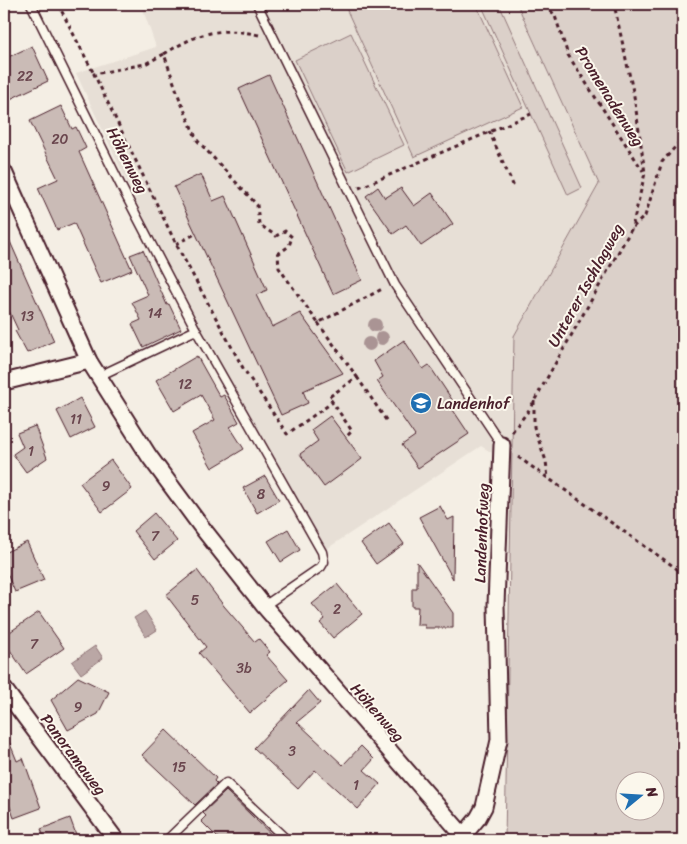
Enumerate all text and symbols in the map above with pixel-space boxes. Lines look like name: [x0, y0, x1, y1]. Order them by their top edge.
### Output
street label: Promenadenweg: [567, 40, 652, 152]
house number: 22: [17, 64, 33, 89]
street label: Höhenweg: [98, 122, 157, 199]
house number: 20: [52, 127, 69, 152]
street label: Unterer Ischlagweg: [539, 218, 632, 353]
house number: 14: [148, 301, 163, 326]
house number: 13: [20, 304, 34, 329]
house number: 12: [178, 372, 192, 397]
place label: Landenhof: [437, 389, 512, 418]
school or university icon: Landenhof: [409, 391, 433, 415]
house number: 11: [70, 407, 82, 432]
house number: 1: [28, 439, 34, 464]
house number: 9: [102, 474, 111, 499]
house number: 8: [257, 482, 266, 507]
street label: Landenhofweg: [465, 483, 498, 584]
house number: 7: [151, 524, 160, 549]
house number: 5: [191, 588, 200, 613]
house number: 2: [333, 597, 341, 622]
house number: 7: [30, 632, 39, 657]
house number: 3b: [236, 656, 252, 681]
street label: Höhenweg: [343, 676, 412, 749]
house number: 9: [74, 695, 83, 720]
street label: Panoramaweg: [33, 707, 114, 802]
house number: 3: [288, 739, 296, 764]
house number: 15: [172, 755, 187, 780]
north arrow: [614, 772, 664, 822]
house number: 1: [353, 773, 359, 798]
text: N: [638, 783, 665, 801]

